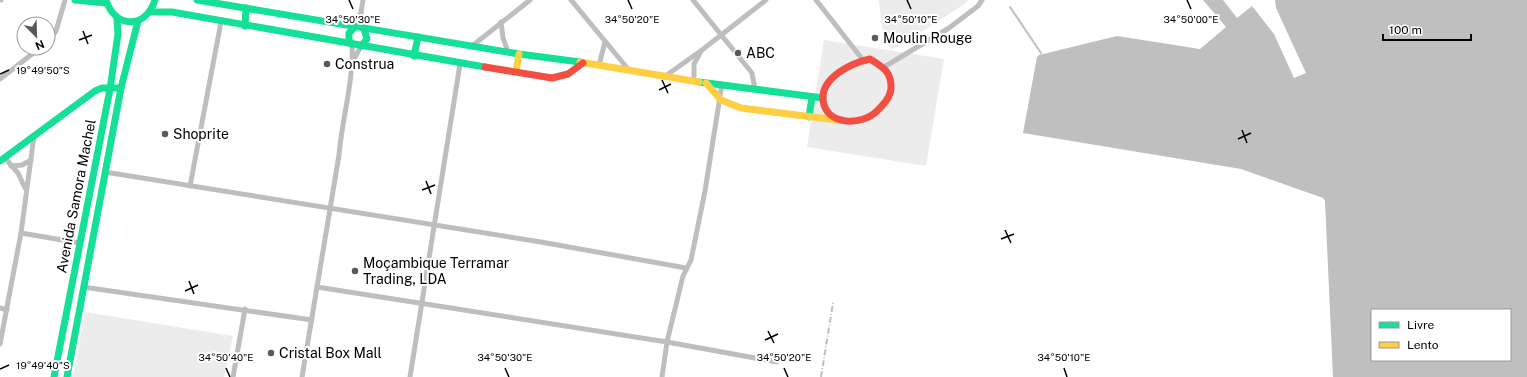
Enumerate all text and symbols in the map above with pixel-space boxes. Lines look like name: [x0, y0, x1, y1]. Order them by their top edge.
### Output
text: 34°50'30"E: [325, 13, 381, 25]
text: 34°50'20"E: [605, 13, 659, 25]
text: 34°50'10"E: [885, 13, 937, 25]
text: 34°50'00"E: [1164, 13, 1218, 25]
north arrow: [16, 16, 56, 56]
scale bar: [1383, 16, 1471, 42]
text: 100 m: [1389, 23, 1422, 37]
place label: Moulin Rouge: [883, 30, 972, 46]
marker: Moulin Rouge: [870, 33, 880, 43]
text: N: [34, 38, 46, 52]
place label: ABC: [746, 45, 775, 61]
marker: ABC: [733, 48, 743, 58]
place label: Construa: [335, 56, 394, 72]
marker: Construa: [322, 59, 332, 69]
text: 19°49'50"S: [16, 64, 70, 76]
street label: Avenida Samora Machel: [53, 118, 99, 274]
place label: Shoprite: [173, 126, 229, 142]
marker: Shoprite: [160, 129, 170, 139]
place label: Moçambique Terramar Trading, LDA: [363, 255, 509, 287]
marker: Moçambique Terramar Trading, LDA: [350, 266, 360, 276]
legend: [1371, 309, 1511, 361]
text: Livre: [1407, 318, 1435, 332]
text: Lento: [1407, 338, 1439, 352]
place label: Cristal Box Mall: [279, 345, 382, 361]
marker: Cristal Box Mall: [266, 348, 276, 358]
text: 34°50'40"E: [198, 351, 254, 363]
text: 34°50'30"E: [477, 351, 533, 363]
text: 34°50'20"E: [757, 351, 811, 363]
text: 34°50'10"E: [1038, 351, 1090, 363]
text: 19°49'40"S: [16, 359, 70, 371]

